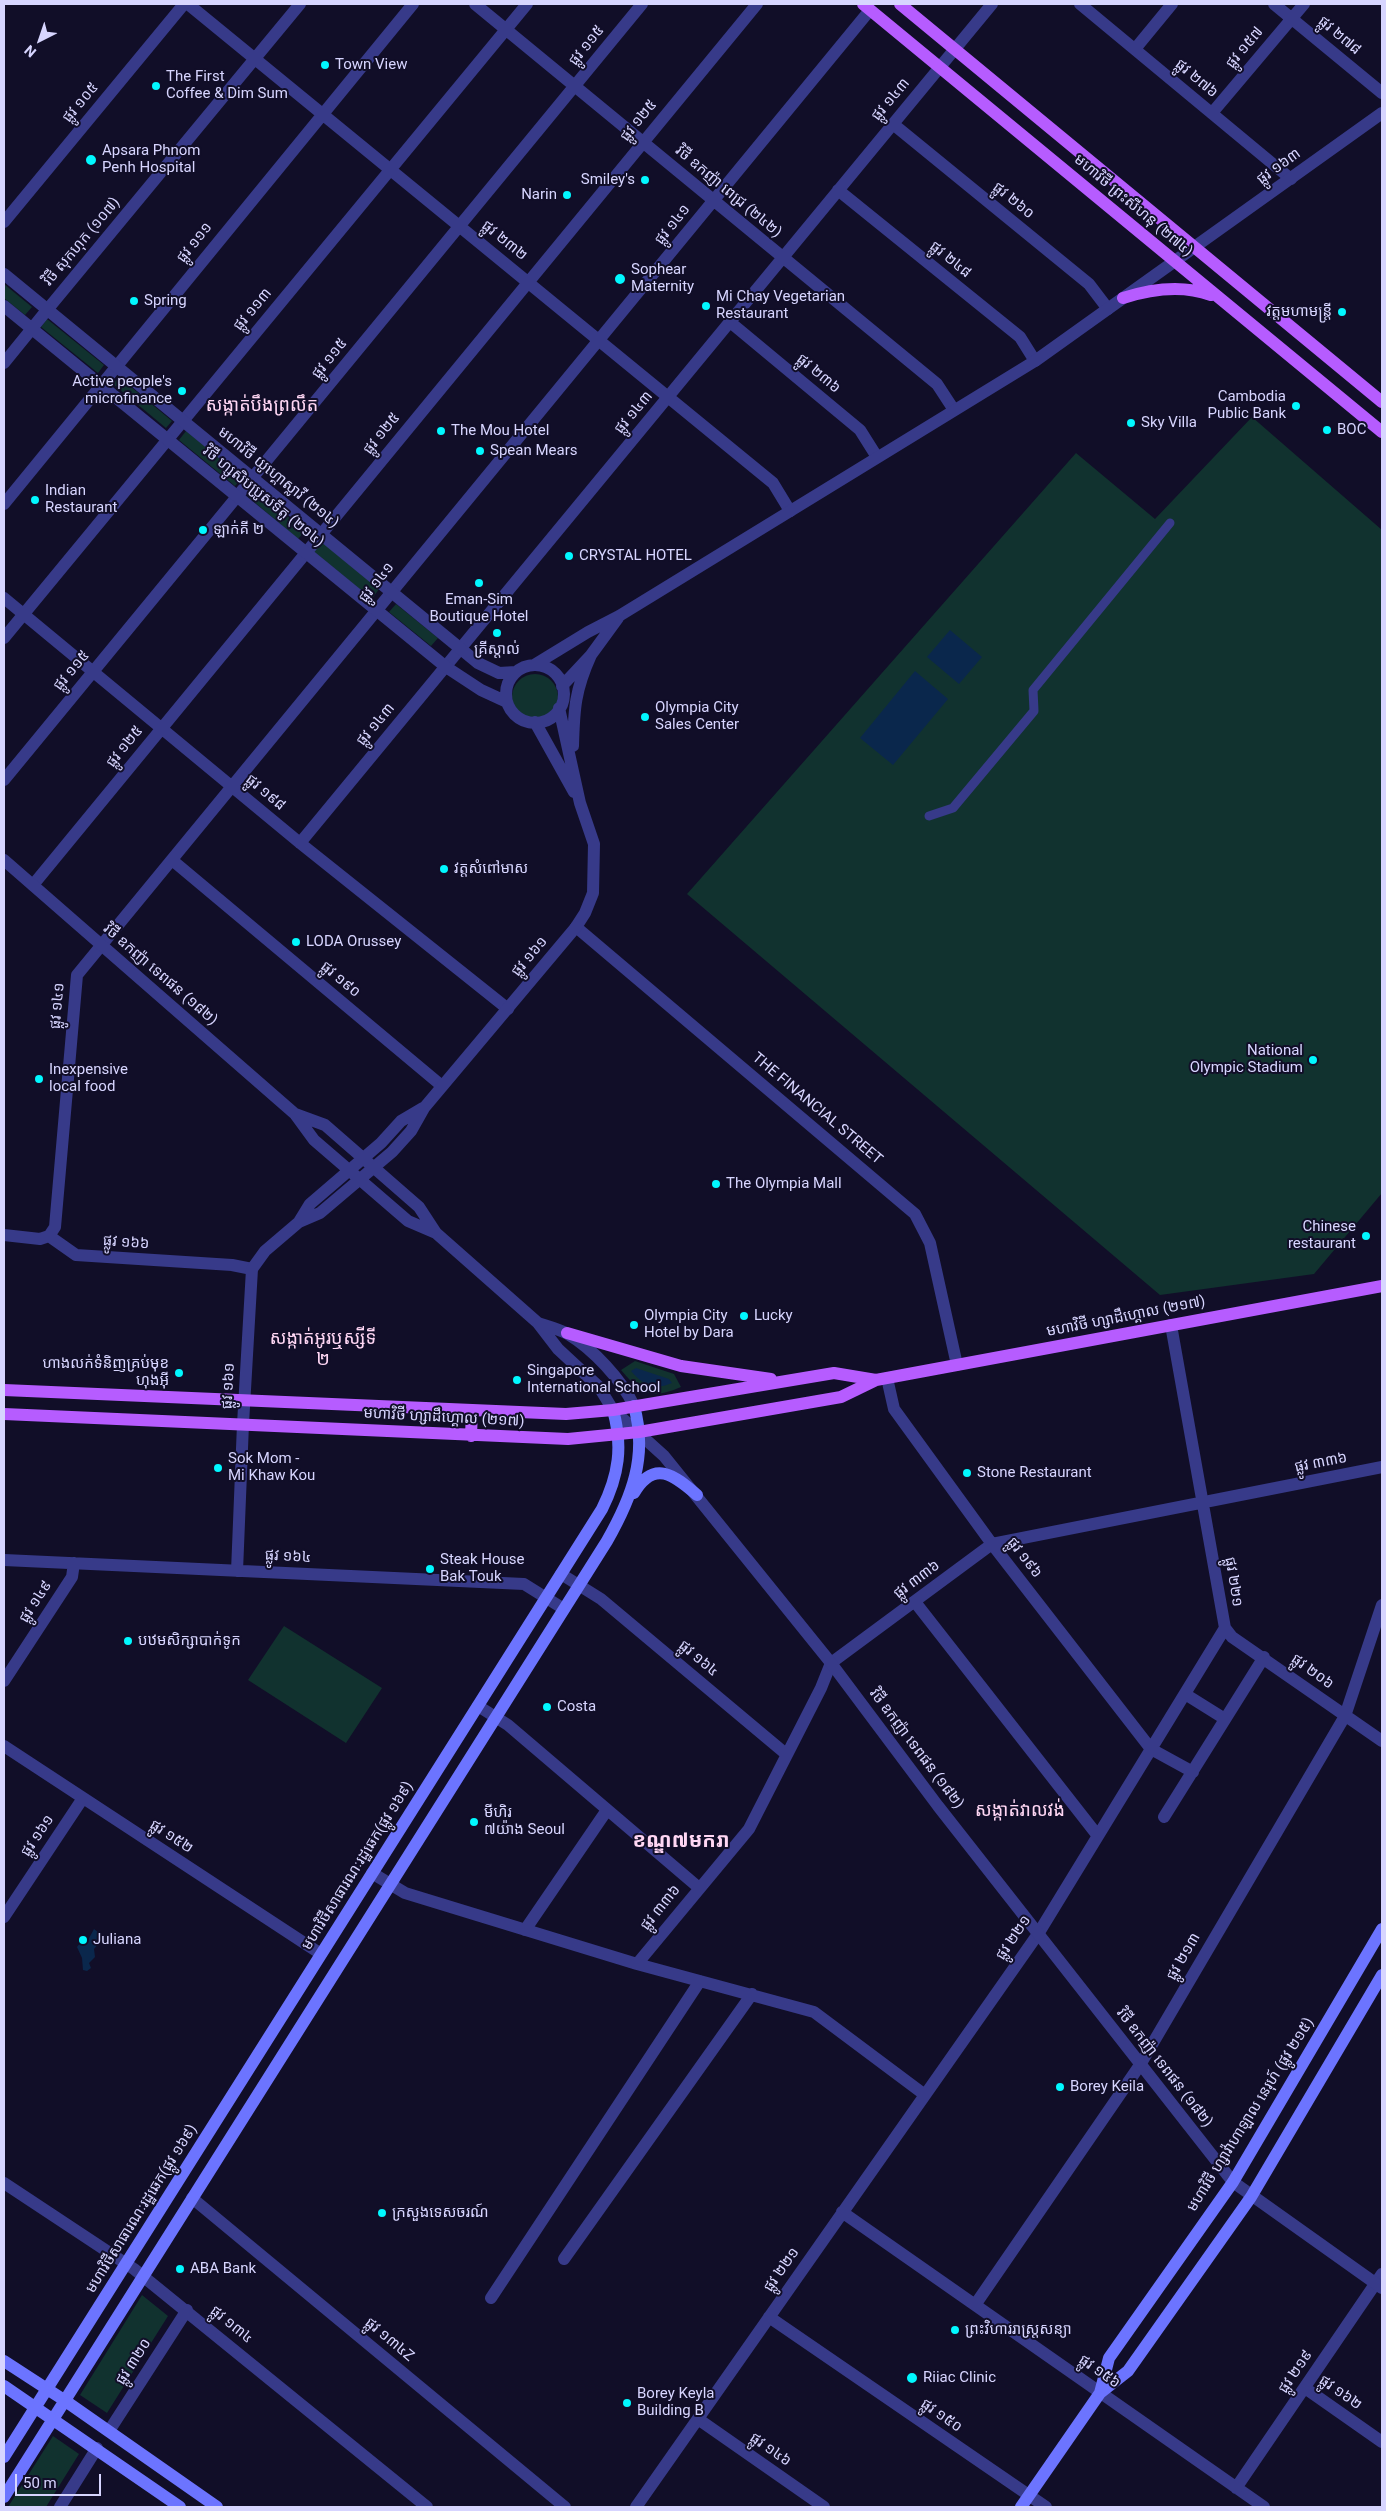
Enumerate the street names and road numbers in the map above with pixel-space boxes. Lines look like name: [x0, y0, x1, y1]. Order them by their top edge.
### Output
street label: ផ្លូវ ២៧៨: [1314, 13, 1364, 59]
street label: ផ្លូវ ១១៥: [565, 22, 609, 70]
street label: ផ្លូវ ១៥៧: [1222, 23, 1268, 73]
street label: ផ្លូវ ២៧៦: [1171, 56, 1221, 102]
street label: ផ្លូវ ១៤៣: [868, 75, 914, 125]
street label: ផ្លូវ ១០៥: [59, 79, 103, 127]
street label: ផ្លូវ ១២៥: [617, 97, 661, 145]
street label: វិថី ឧកញ៉ា ពេជ្រ (២៤២): [671, 142, 785, 242]
street label: ផ្លូវ ១៦៣: [1253, 145, 1305, 189]
street label: មហាវិថី ព្រះសីហនុ (២៧៤): [1070, 151, 1196, 261]
street label: ផ្លូវ ២៦០: [989, 179, 1037, 223]
street label: វិថី សុកហុក (១០៧): [40, 194, 124, 290]
street label: ផ្លូវ ១៤១: [651, 201, 695, 249]
street label: ផ្លូវ ២៣២: [478, 217, 530, 265]
street label: ផ្លូវ ១១១: [173, 219, 217, 267]
street label: ផ្លូវ ២៤៨: [926, 238, 974, 282]
street label: ផ្លូវ ១១៣: [230, 285, 276, 335]
street label: ផ្លូវ ១១៥: [308, 335, 352, 383]
street label: ផ្លូវ ២៣៦: [792, 350, 844, 398]
street label: ផ្លូវ ១៤៣: [611, 388, 657, 438]
street label: ផ្លូវ ១២៥: [360, 410, 404, 458]
street label: មហាវិថី យូហ្គោស្លាវី (២១៤): [214, 424, 342, 532]
street label: វិថី ហ្សូសិបប្រូសទីតូ (២១៤): [199, 443, 327, 551]
street label: ផ្លូវ ១៤១: [355, 559, 399, 607]
street label: ផ្លូវ ១១៥: [50, 647, 94, 695]
street label: ផ្លូវ ១៤៣: [353, 700, 399, 750]
street label: ផ្លូវ ១២៥: [103, 723, 147, 771]
street label: ផ្លូវ ១៩៨: [241, 771, 289, 815]
street label: វិថី ឧកញ៉ា ទេពផន (១៨២): [99, 920, 221, 1030]
street label: ផ្លូវ ១៦១: [508, 933, 552, 981]
street label: ផ្លូវ ១៩០: [316, 958, 364, 1002]
street label: ផ្លូវ ១៤១: [47, 982, 69, 1030]
street label: THE FINANCIAL STREET: [748, 1049, 886, 1169]
street label: ផ្លូវ ១៦៦: [102, 1232, 150, 1254]
street label: មហាវិថី ហ្សាដឹហ្គោល (២១៧): [1045, 1293, 1207, 1341]
street label: ផ្លូវ ១៦១: [219, 1362, 239, 1410]
street label: មហាវិថី ហ្សាដឹហ្គោល (២១៧): [363, 1405, 525, 1431]
street label: ផ្លូវ ៣៣៦: [1293, 1449, 1349, 1477]
street label: ផ្លូវ ១៩៦: [1003, 1534, 1045, 1582]
street label: ផ្លូវ ១៦៤: [264, 1547, 312, 1567]
street label: ផ្លូវ ២២១: [1220, 1556, 1246, 1608]
street label: ផ្លូវ ៣៣៦: [890, 1557, 944, 1603]
street label: ផ្លូវ ១៤៩: [16, 1578, 56, 1626]
street label: ផ្លូវ ១៦៤: [674, 1637, 722, 1681]
street label: ផ្លូវ ២០៦: [1287, 1650, 1337, 1694]
street label: វិថី ឧកញ៉ា ទេពផន (១៨២): [865, 1685, 967, 1813]
street label: មហាវិថីសាធារណៈរដ្ឋឆេក(ផ្លូវ ១៦៩): [299, 1778, 417, 1954]
street label: ផ្លូវ ១៦១: [17, 1812, 59, 1860]
street label: ផ្លូវ ១៥២: [146, 1816, 196, 1858]
street label: ផ្លូវ ៣៣៦: [637, 1882, 685, 1934]
street label: ផ្លូវ ២២១: [992, 1912, 1036, 1964]
street label: ផ្លូវ ២១៣: [1163, 1930, 1205, 1984]
street label: វិថី ឧកញ៉ា ទេពផន (១៨២): [1112, 2005, 1216, 2131]
street label: មហាវិថី ហ្សាវ៉ាហាឡាល នេរុហ៍ (ផ្លូវ ២១៥): [1184, 2015, 1318, 2215]
street label: មហាវិថីសាធារណៈរដ្ឋឆេក(ផ្លូវ ១៦៩): [83, 2121, 201, 2297]
street label: ផ្លូវ ២២១: [760, 2244, 804, 2296]
street label: ផ្លូវ ១៣៤: [206, 2302, 256, 2348]
street label: ផ្លូវ ១៣៤Z: [361, 2314, 417, 2366]
street label: ផ្លូវ ៣២០: [112, 2335, 156, 2389]
street label: ផ្លូវ ២១៩: [1275, 2347, 1317, 2397]
street label: ផ្លូវ ១៥៦: [1075, 2351, 1123, 2393]
street label: ផ្លូវ ១៦២: [1315, 2372, 1365, 2414]
street label: ផ្លូវ ១៥០: [917, 2395, 965, 2437]
street label: ផ្លូវ ១៤៦: [746, 2429, 794, 2471]

